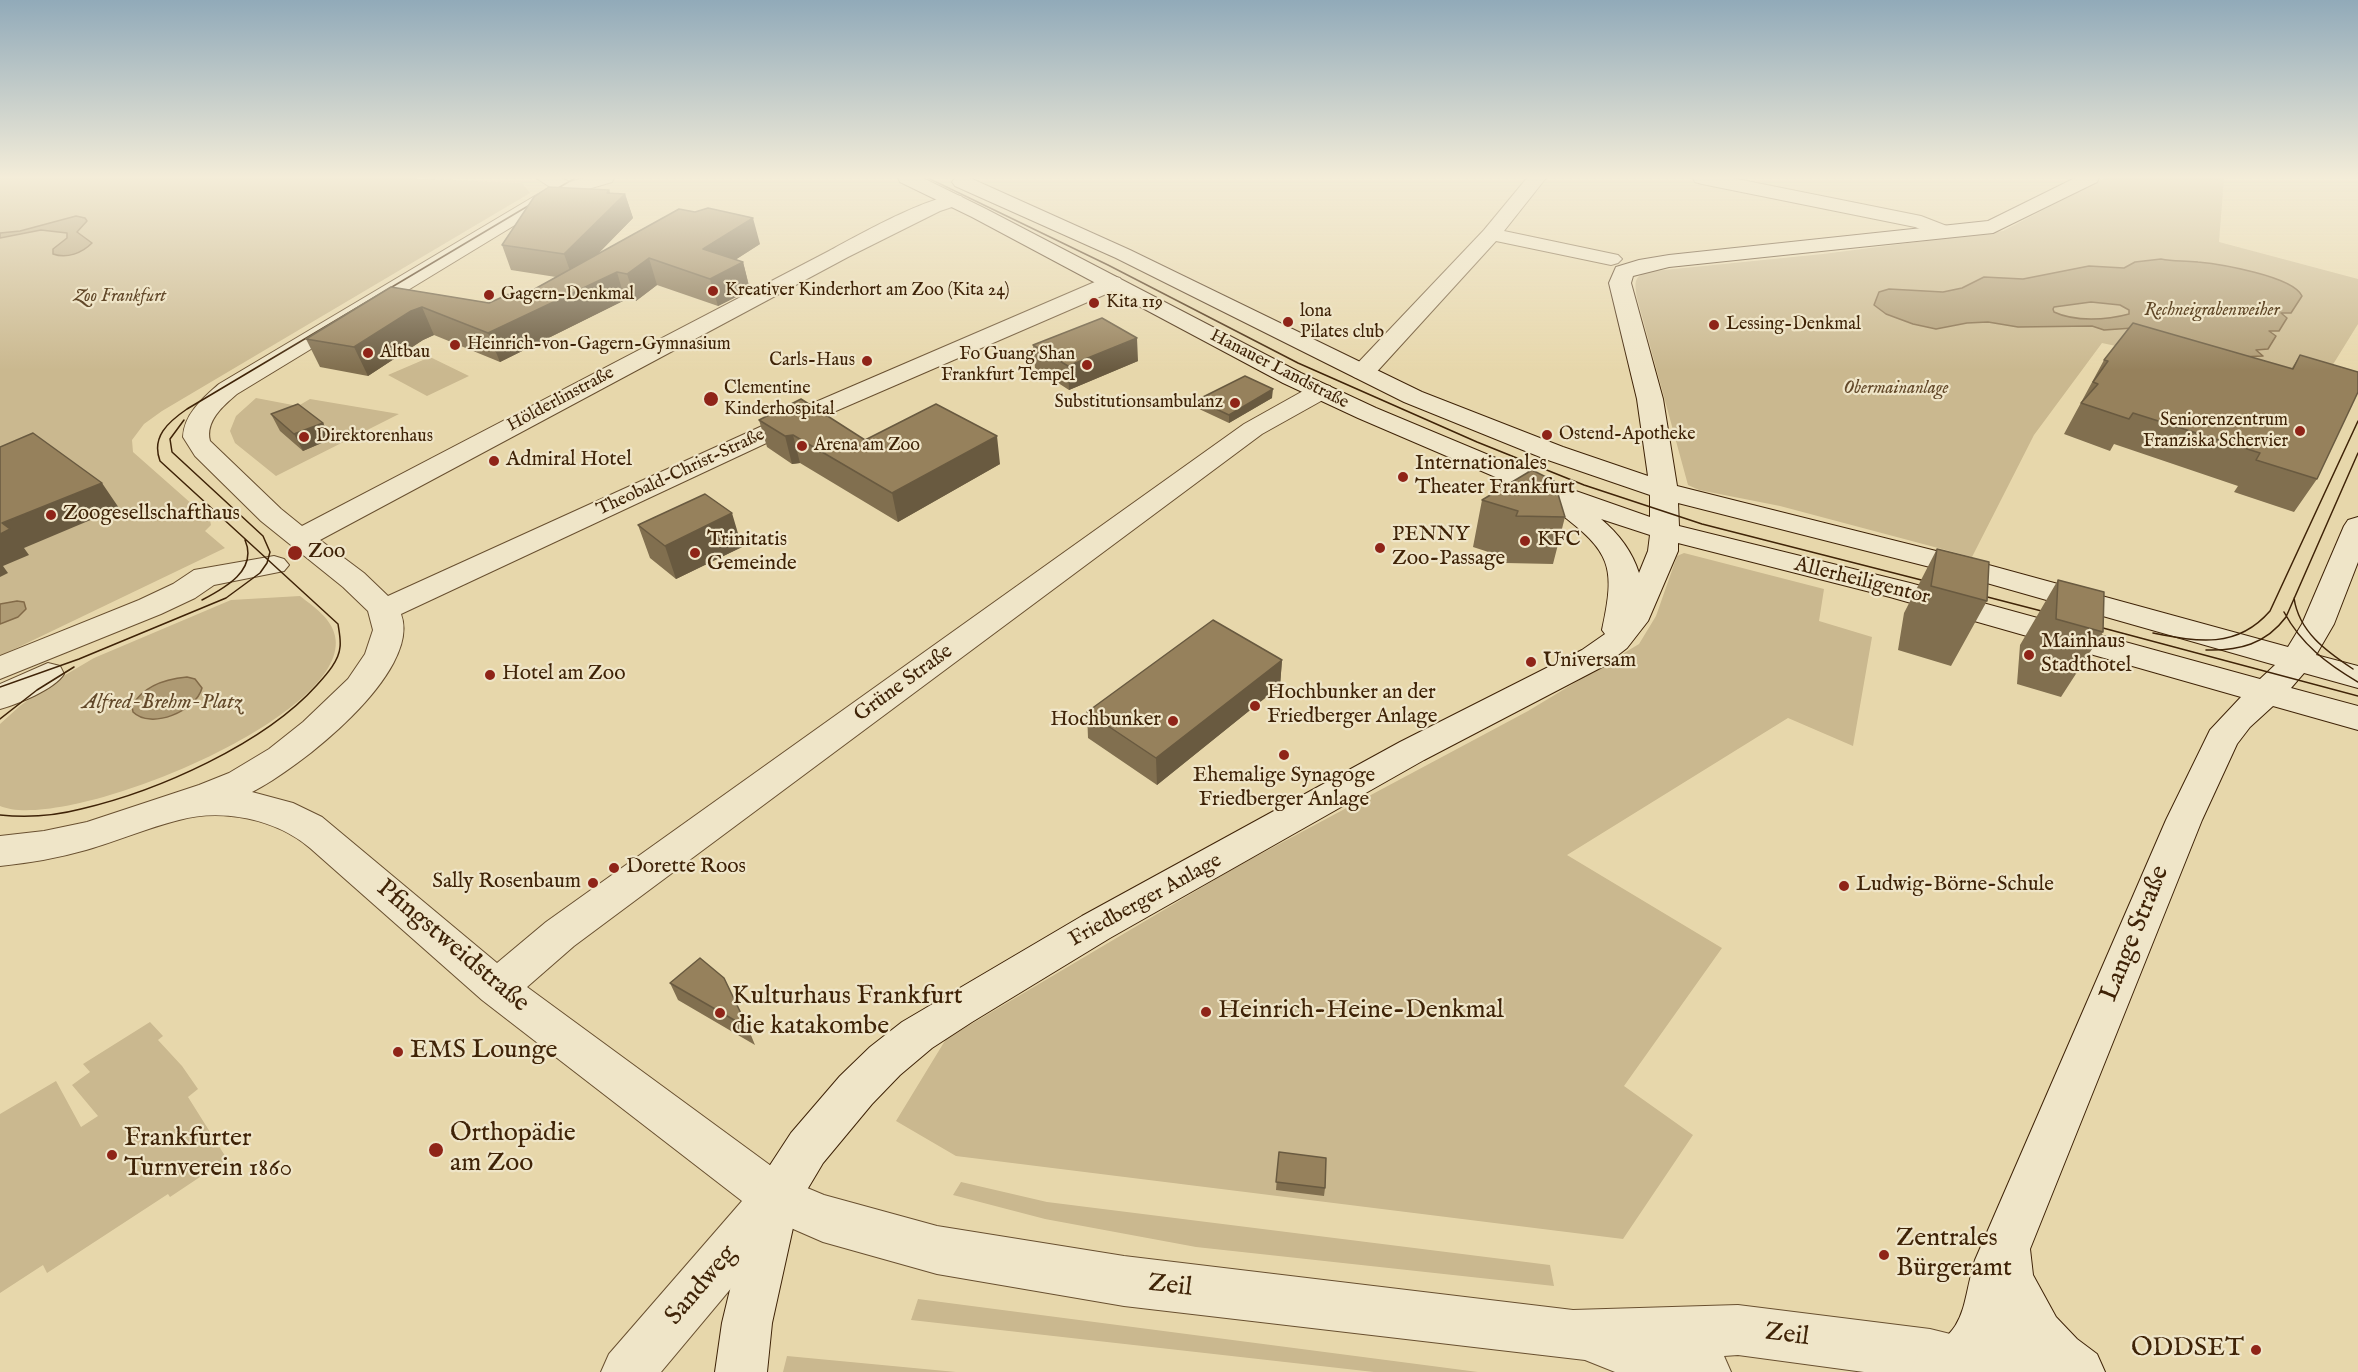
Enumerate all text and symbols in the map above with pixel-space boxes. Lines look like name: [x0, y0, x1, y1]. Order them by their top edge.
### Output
place label: Kreativer Kinderhort am Zoo (Kita 24): [725, 280, 1010, 302]
place label: Gagern-Denkmal: [501, 284, 634, 306]
marker: Kreativer Kinderhort am Zoo (Kita 24): [706, 284, 720, 298]
park label: Zoo Frankfurt: [74, 286, 166, 308]
marker: Gagern-Denkmal: [482, 288, 496, 302]
place label: Kita 119: [1106, 292, 1163, 314]
marker: Kita 119: [1087, 296, 1101, 310]
water label: Rechneigrabenweiher: [2144, 300, 2280, 322]
place label: lona Pilates club: [1300, 301, 1384, 344]
place label: Lessing-Denkmal: [1726, 314, 1861, 336]
marker: lona Pilates club: [1281, 315, 1295, 329]
marker: Lessing-Denkmal: [1707, 318, 1721, 332]
street label: Hanauer Landstraße: [1206, 326, 1352, 414]
place label: Heinrich-von-Gagern-Gymnasium: [467, 334, 731, 356]
marker: Heinrich-von-Gagern-Gymnasium: [448, 338, 462, 352]
place label: Altbau: [380, 342, 430, 364]
place label: Fo Guang Shan Frankfurt Tempel: [941, 344, 1075, 386]
marker: Altbau: [361, 346, 375, 360]
place label: Carls-Haus: [769, 350, 855, 372]
marker: Carls-Haus: [860, 354, 874, 368]
marker: Fo Guang Shan Frankfurt Tempel: [1080, 358, 1094, 372]
street label: Hölderlinstraße: [504, 363, 618, 437]
place label: Clementine Kinderhospital: [724, 378, 835, 420]
park label: Obermainanlage: [1843, 378, 1949, 400]
marker: Clementine Kinderhospital: [702, 390, 720, 408]
place label: Substitutionsambulanz: [1054, 392, 1223, 414]
marker: Substitutionsambulanz: [1228, 396, 1242, 410]
place label: Seniorenzentrum Franziska Schervier: [2143, 410, 2288, 452]
place label: Ostend-Apotheke: [1559, 424, 1696, 446]
marker: Seniorenzentrum Franziska Schervier: [2293, 424, 2307, 438]
street label: Theobald-Christ-Straße: [594, 425, 768, 521]
place label: Direktorenhaus: [316, 426, 433, 448]
marker: Ostend-Apotheke: [1540, 428, 1554, 442]
marker: Direktorenhaus: [297, 430, 311, 444]
place label: Arena am Zoo: [814, 435, 920, 457]
marker: Arena am Zoo: [795, 439, 809, 453]
place label: Admiral Hotel: [506, 448, 632, 474]
place label: Internationales Theater Frankfurt: [1415, 452, 1575, 502]
marker: Admiral Hotel: [487, 454, 501, 468]
marker: Internationales Theater Frankfurt: [1396, 470, 1410, 484]
place label: Zoogesellschafthaus: [63, 502, 240, 528]
marker: Zoogesellschafthaus: [44, 508, 58, 522]
place label: PENNY Zoo-Passage: [1392, 523, 1505, 573]
place label: Trinitatis Gemeinde: [707, 528, 797, 578]
place label: KFC: [1537, 528, 1581, 554]
marker: KFC: [1518, 534, 1532, 548]
place label: Zoo: [308, 540, 345, 566]
marker: PENNY Zoo-Passage: [1373, 541, 1387, 555]
marker: Zoo: [286, 544, 304, 562]
marker: Trinitatis Gemeinde: [688, 546, 702, 560]
street label: Allerheiligentor: [1792, 553, 1932, 611]
place label: Mainhaus Stadthotel: [2041, 630, 2131, 680]
street label: Grüne Straße: [850, 640, 958, 728]
marker: Mainhaus Stadthotel: [2022, 648, 2036, 662]
place label: Universam: [1543, 649, 1636, 675]
marker: Universam: [1524, 655, 1538, 669]
place label: Hotel am Zoo: [502, 662, 625, 688]
marker: Hotel am Zoo: [483, 668, 497, 682]
place label: Hochbunker an der Friedberger Anlage: [1267, 681, 1437, 731]
park label: Alfred-Brehm-Platz: [82, 691, 242, 717]
marker: Hochbunker an der Friedberger Anlage: [1248, 699, 1262, 713]
place label: Hochbunker: [1050, 708, 1161, 734]
marker: Hochbunker: [1166, 714, 1180, 728]
marker: Ehemalige Synagoge Friedberger Anlage: [1277, 748, 1291, 762]
place label: Ehemalige Synagoge Friedberger Anlage: [1193, 764, 1375, 814]
street label: Friedberger Anlage: [1065, 849, 1227, 953]
place label: Dorette Roos: [626, 855, 746, 881]
marker: Dorette Roos: [607, 861, 621, 875]
street label: Lange Straße: [2095, 862, 2177, 1006]
place label: Sally Rosenbaum: [432, 870, 581, 896]
place label: Ludwig-Börne-Schule: [1856, 873, 2054, 899]
street label: Pfingstweidstraße: [369, 874, 535, 1020]
marker: Sally Rosenbaum: [586, 876, 600, 890]
marker: Ludwig-Börne-Schule: [1837, 879, 1851, 893]
place label: Kulturhaus Frankfurt die katakombe: [732, 982, 963, 1044]
place label: Heinrich-Heine-Denkmal: [1218, 996, 1504, 1028]
marker: Heinrich-Heine-Denkmal: [1199, 1005, 1213, 1019]
marker: Kulturhaus Frankfurt die katakombe: [713, 1006, 727, 1020]
place label: EMS Lounge: [410, 1036, 557, 1068]
marker: EMS Lounge: [391, 1045, 405, 1059]
place label: Orthopädie am Zoo: [450, 1119, 576, 1180]
place label: Frankfurter Turnverein 1860: [124, 1124, 292, 1186]
marker: Orthopädie am Zoo: [427, 1141, 445, 1159]
marker: Frankfurter Turnverein 1860: [105, 1148, 119, 1162]
place label: Zentrales Bürgeramt: [1896, 1224, 2012, 1286]
street label: Sandweg: [660, 1240, 744, 1332]
marker: Zentrales Bürgeramt: [1877, 1248, 1891, 1262]
street label: Zeil: [1146, 1269, 1194, 1305]
street label: Zeil: [1763, 1317, 1811, 1355]
place label: ODDSET: [2131, 1334, 2244, 1366]
marker: ODDSET: [2249, 1343, 2263, 1357]

